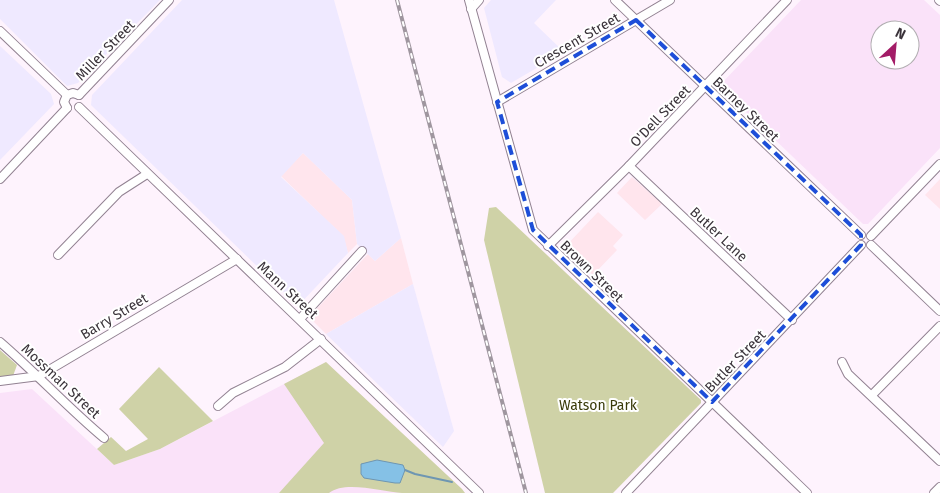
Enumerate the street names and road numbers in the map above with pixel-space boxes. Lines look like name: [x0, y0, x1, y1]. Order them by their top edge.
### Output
street label: Crescent Street: [532, 9, 624, 72]
street label: Miller Street: [72, 16, 139, 84]
street label: Barney Street: [709, 73, 783, 146]
street label: O'Dell Street: [627, 81, 695, 151]
street label: Butler Lane: [686, 203, 751, 265]
street label: Brown Street: [556, 237, 628, 306]
street label: Mann Street: [254, 258, 322, 323]
street label: Barry Street: [78, 289, 152, 343]
street label: Butler Street: [701, 326, 770, 396]
street label: Mossman Street: [18, 341, 104, 423]

